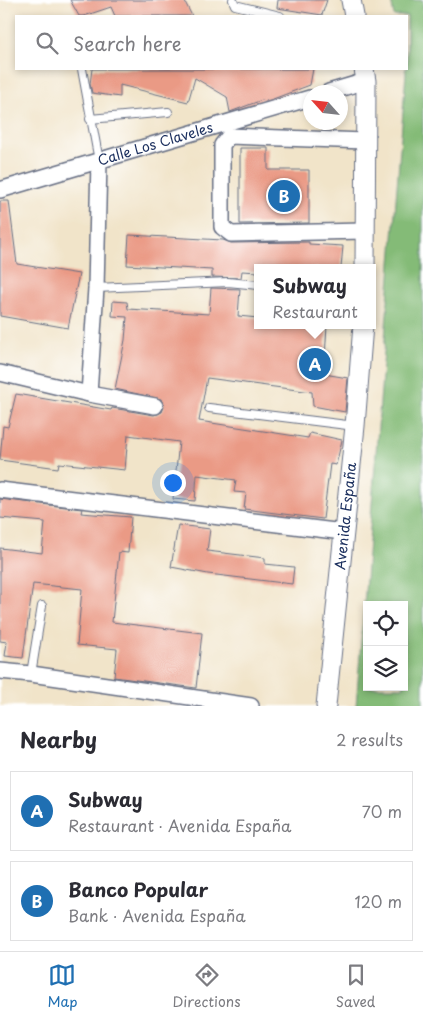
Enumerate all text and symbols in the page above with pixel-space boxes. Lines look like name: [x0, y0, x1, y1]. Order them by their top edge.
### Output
search box: [15, 15, 408, 70]
icon: search: [33, 29, 61, 57]
text: Search here: [73, 29, 182, 57]
north arrow: [303, 85, 348, 130]
street label: Calle Los Claveles: [95, 116, 215, 170]
pin: B: [268, 177, 300, 215]
popup: [254, 264, 376, 329]
text: Subway: [272, 271, 347, 299]
text: Restaurant: [272, 299, 358, 323]
pin: A: [299, 345, 331, 383]
street label: Avenida España: [329, 460, 361, 571]
your location: [160, 470, 186, 496]
map controls: [363, 601, 408, 691]
button: locate: [363, 601, 408, 646]
button: layers: [363, 646, 408, 691]
text: Nearby: [20, 723, 97, 755]
text: 2 results: [336, 727, 403, 751]
text: Subway: [68, 785, 142, 813]
text: A: [31, 799, 43, 823]
text: 70 m: [362, 799, 402, 823]
text: Restaurant · Avenida España: [68, 813, 291, 837]
text: Banco Popular: [68, 875, 208, 903]
text: B: [32, 889, 42, 913]
text: 120 m: [355, 889, 402, 913]
text: Bank · Avenida España: [68, 903, 246, 927]
tab: Map: [48, 961, 77, 1012]
tab: Directions: [173, 961, 241, 1012]
tab: Saved: [336, 961, 375, 1012]

